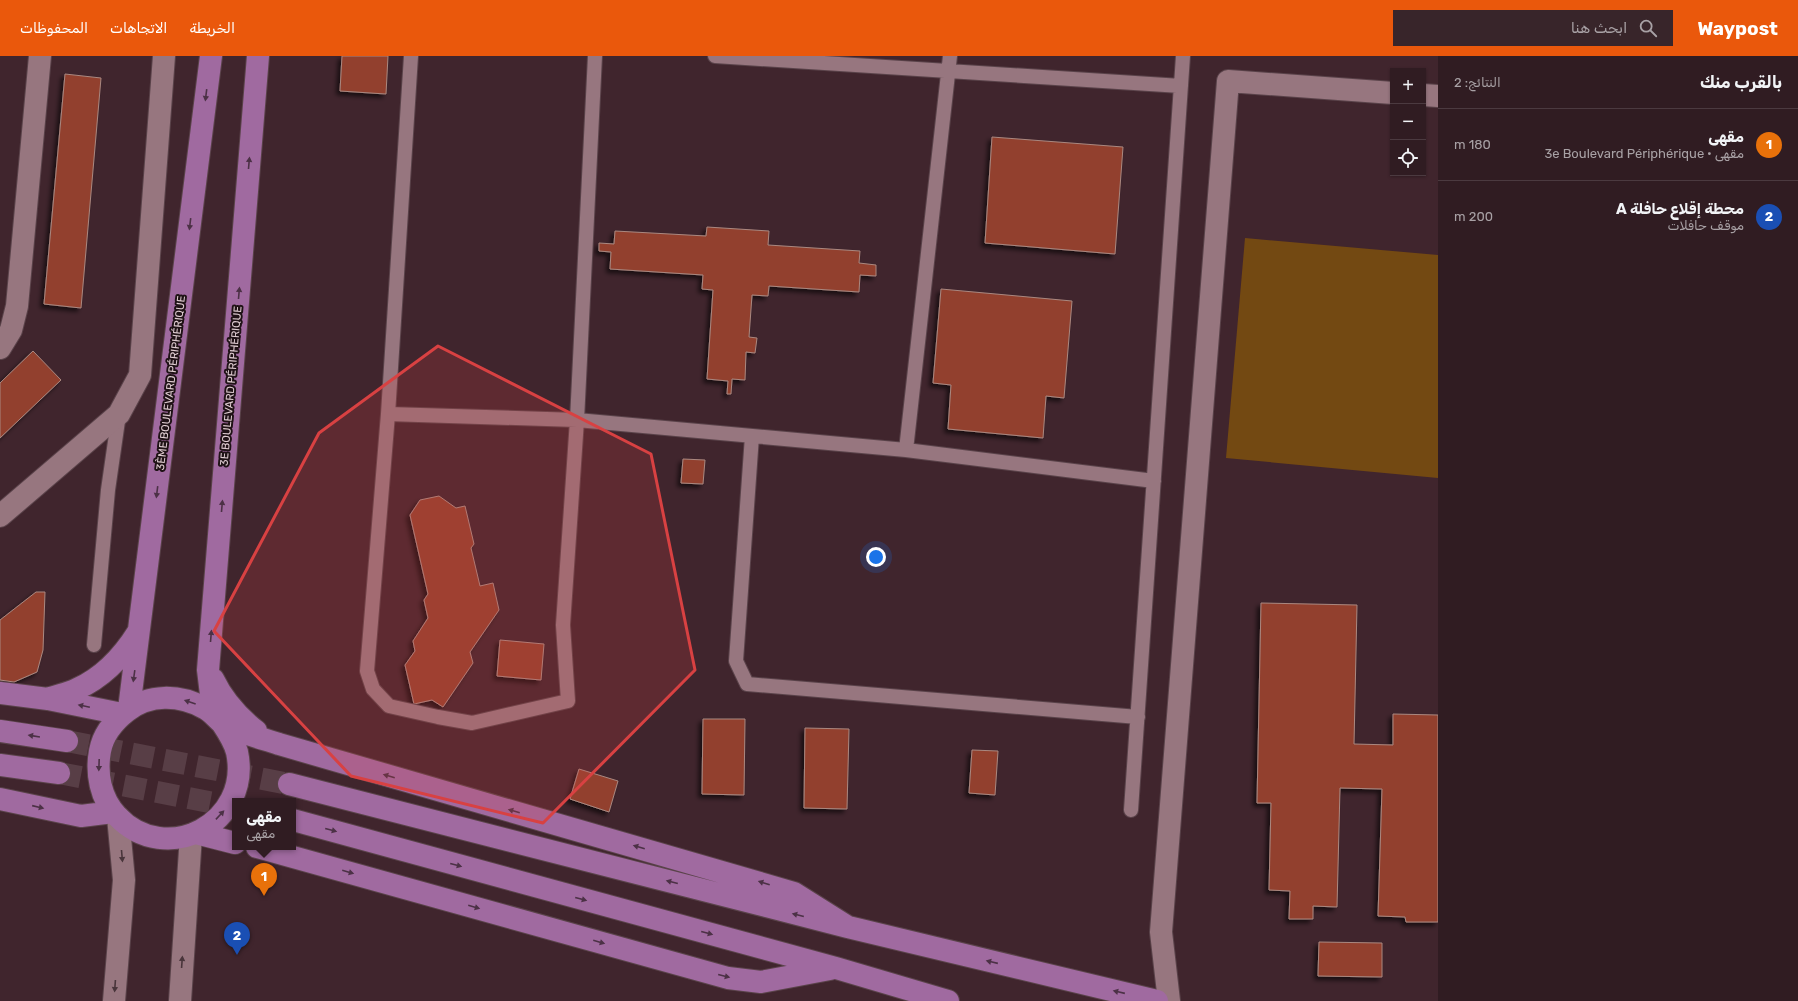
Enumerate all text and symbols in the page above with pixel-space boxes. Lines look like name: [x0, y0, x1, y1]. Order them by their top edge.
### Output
search box: [1393, 10, 1673, 46]
icon: search: [1637, 17, 1659, 39]
text: Waypost: [1697, 17, 1778, 40]
text: ابحث هنا: [1571, 19, 1627, 37]
text: المحفوظات: [20, 20, 88, 37]
text: الاتجاهات: [110, 20, 167, 37]
text: الخريطة: [189, 20, 235, 37]
map controls: [1390, 68, 1426, 176]
button: +: [1390, 68, 1426, 104]
text: بالقرب منك: [1700, 72, 1782, 92]
text: النتائج: 2: [1454, 75, 1501, 90]
one-way arrow: [203, 89, 209, 101]
button: −: [1390, 104, 1426, 140]
text: مقهى: [1708, 128, 1744, 146]
text: 180 m: [1454, 137, 1491, 152]
text: 1: [1766, 137, 1772, 152]
button: locate: [1390, 140, 1426, 176]
text: مقهى · 3e Boulevard Périphérique: [1544, 146, 1744, 161]
one-way arrow: [246, 157, 253, 169]
text: محطة إقلاع حافلة A: [1616, 200, 1744, 218]
text: 200 m: [1454, 209, 1493, 224]
text: 2: [1765, 209, 1773, 224]
one-way arrow: [187, 218, 194, 230]
text: موقف حافلات: [1667, 218, 1744, 233]
one-way arrow: [236, 287, 242, 299]
street label: 3ÈME BOULEVARD PÉRIPHÉRIQUE: [154, 295, 188, 471]
street label: 3E BOULEVARD PÉRIPHÉRIQUE: [218, 305, 244, 466]
one-way arrow: [154, 486, 161, 498]
one-way arrow: [218, 500, 225, 512]
your location: [866, 547, 886, 567]
one-way arrow: [208, 630, 215, 642]
one-way arrow: [131, 670, 137, 682]
one-way arrow: [183, 698, 195, 704]
one-way arrow: [78, 703, 90, 709]
one-way arrow: [27, 733, 40, 739]
one-way arrow: [95, 759, 102, 771]
one-way arrow: [383, 772, 396, 778]
popup: [232, 798, 296, 850]
one-way arrow: [32, 805, 44, 811]
text: مقهى: [246, 808, 282, 826]
one-way arrow: [508, 808, 520, 814]
one-way arrow: [215, 811, 224, 820]
text: مقهى: [246, 826, 275, 841]
one-way arrow: [324, 828, 337, 834]
one-way arrow: [633, 844, 645, 850]
one-way arrow: [118, 850, 125, 862]
one-way arrow: [450, 862, 462, 868]
pin: 1: [251, 863, 277, 896]
one-way arrow: [343, 869, 355, 875]
one-way arrow: [666, 879, 678, 885]
one-way arrow: [758, 880, 770, 886]
one-way arrow: [576, 896, 588, 902]
one-way arrow: [468, 904, 480, 910]
one-way arrow: [792, 911, 804, 917]
pin: 2: [224, 922, 250, 955]
one-way arrow: [701, 930, 713, 936]
one-way arrow: [593, 939, 605, 945]
one-way arrow: [179, 956, 186, 968]
one-way arrow: [986, 959, 998, 965]
one-way arrow: [718, 974, 730, 980]
one-way arrow: [112, 980, 119, 992]
one-way arrow: [1113, 989, 1125, 995]

